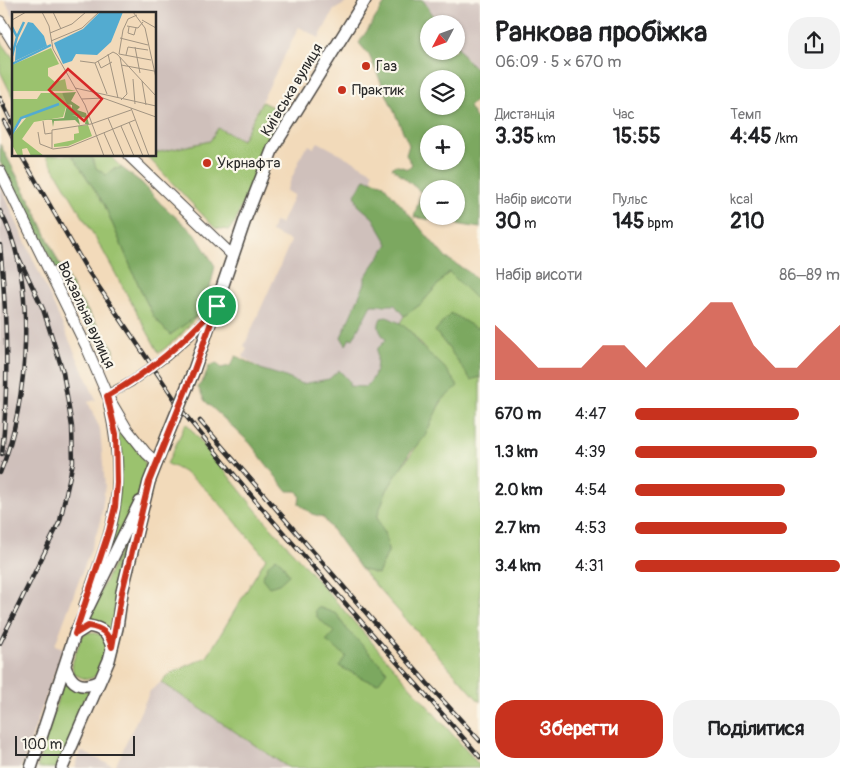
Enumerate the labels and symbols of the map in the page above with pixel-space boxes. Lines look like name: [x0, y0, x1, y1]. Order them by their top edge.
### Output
inset map: [12, 12, 156, 156]
north arrow: [420, 15, 465, 60]
street label: Київська вулиця: [257, 40, 327, 140]
place label: Газ: [376, 57, 397, 76]
marker: Газ: [360, 60, 372, 72]
place label: Практик: [352, 81, 405, 100]
marker: Практик: [336, 84, 348, 96]
place label: Укрнафта: [217, 154, 280, 173]
marker: Укрнафта: [201, 157, 213, 169]
street label: Вокзальна вулиця: [53, 259, 119, 371]
pin: [196, 285, 238, 327]
scale bar: [15, 733, 135, 756]

